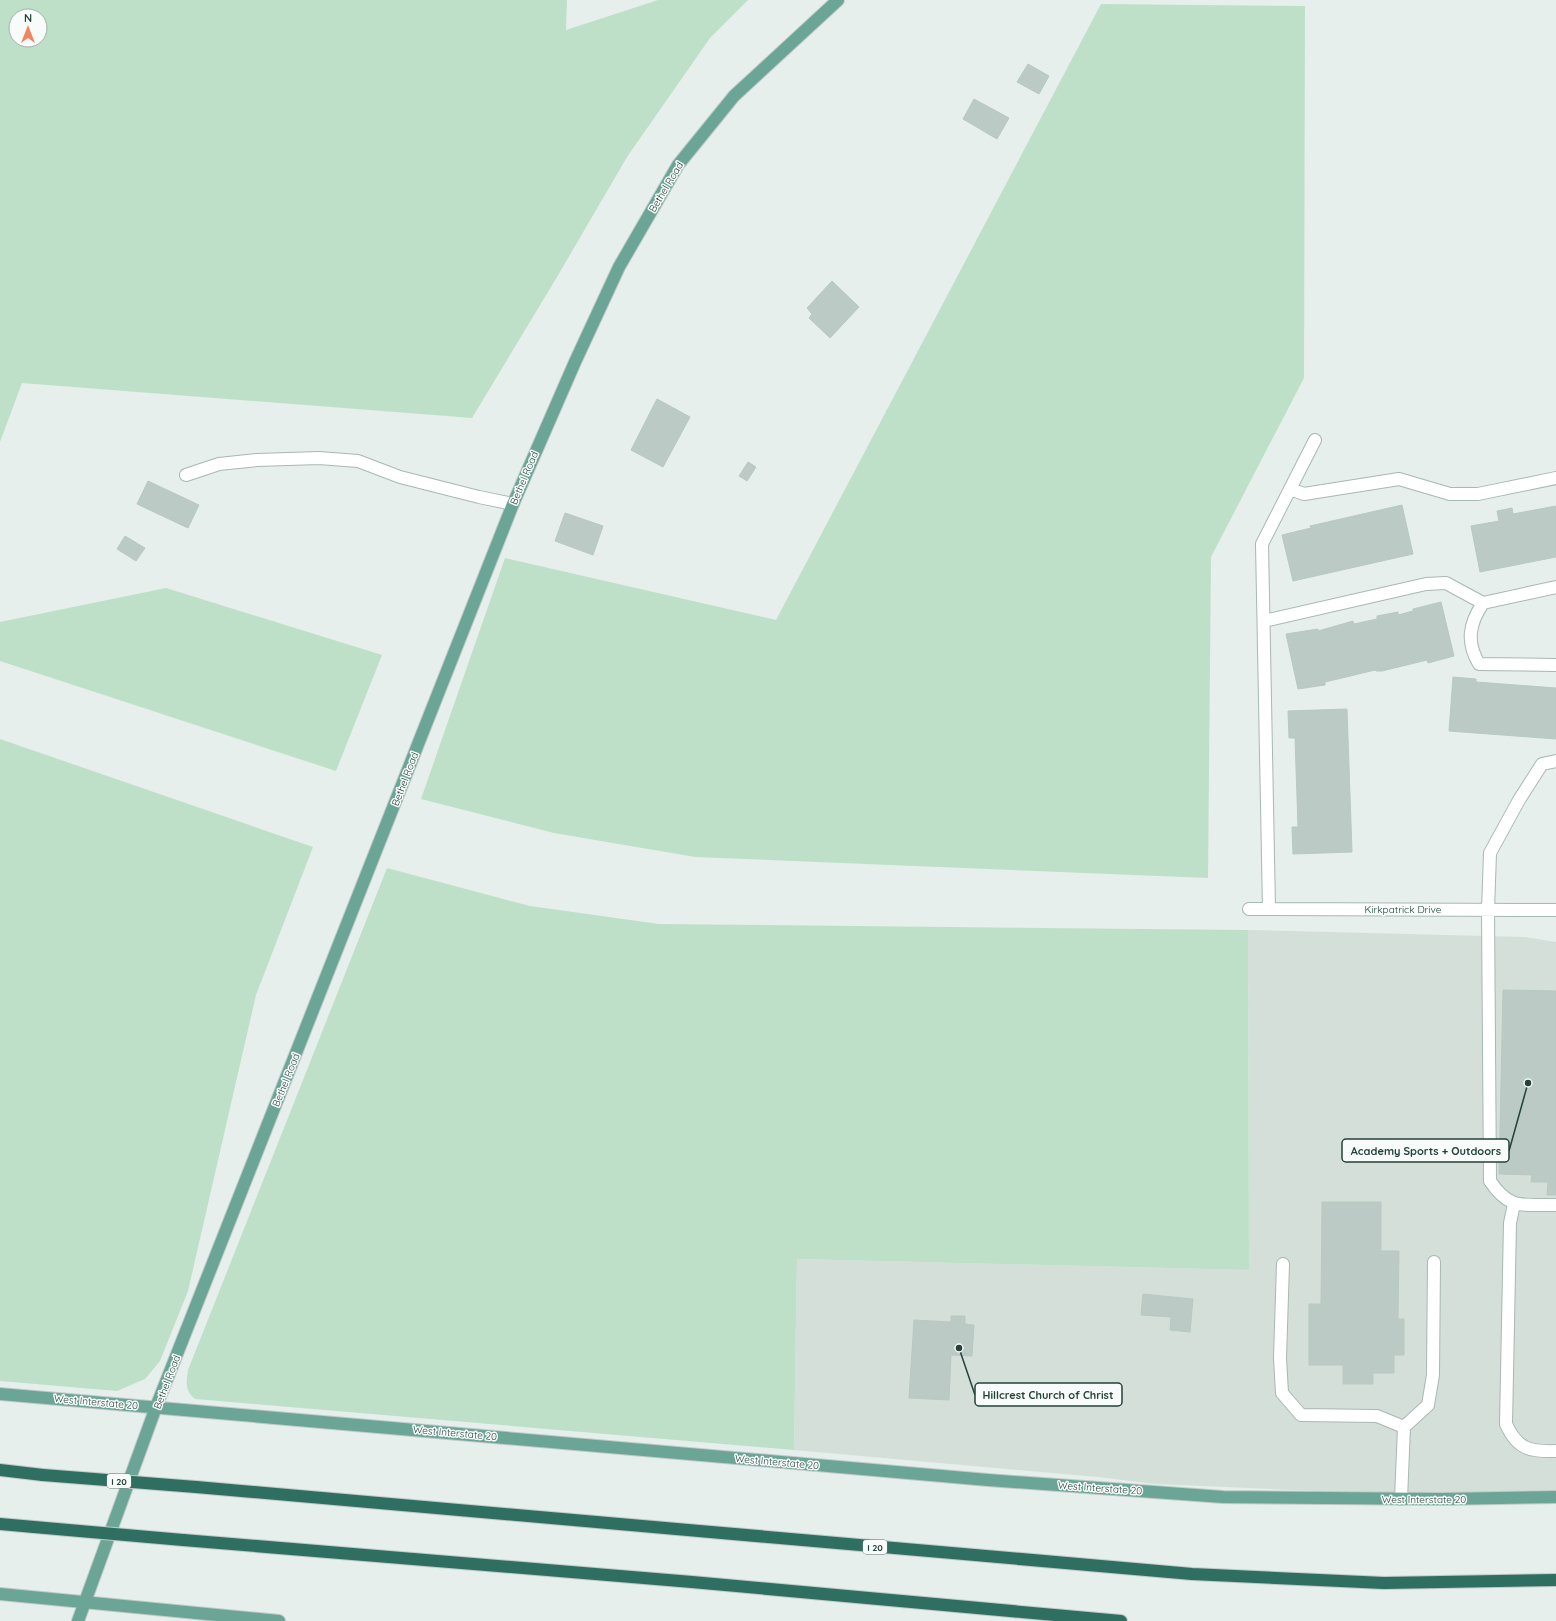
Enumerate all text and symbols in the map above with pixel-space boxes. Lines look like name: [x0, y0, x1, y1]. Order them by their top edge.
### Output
north arrow: [8, 8, 48, 48]
text: N: [24, 11, 32, 25]
street label: Bethel Road: [646, 159, 686, 215]
street label: Bethel Road: [507, 449, 541, 507]
street label: Bethel Road: [389, 750, 421, 808]
street label: Kirkpatrick Drive: [1365, 903, 1442, 916]
street label: Bethel Road: [269, 1051, 303, 1109]
callout: Academy Sports + Outdoors: [1342, 1139, 1509, 1162]
text: Academy Sports + Outdoors: [1351, 1144, 1501, 1158]
street label: Bethel Road: [151, 1353, 183, 1411]
callout: Hillcrest Church of Christ: [975, 1383, 1122, 1406]
text: Hillcrest Church of Christ: [983, 1388, 1113, 1402]
street label: West Interstate 20: [53, 1392, 139, 1412]
street label: West Interstate 20: [412, 1423, 498, 1443]
street label: West Interstate 20: [734, 1452, 820, 1472]
road number: I 20: [107, 1474, 131, 1488]
street label: West Interstate 20: [1057, 1479, 1143, 1497]
street label: West Interstate 20: [1382, 1493, 1466, 1506]
road number: I 20: [863, 1540, 887, 1554]

